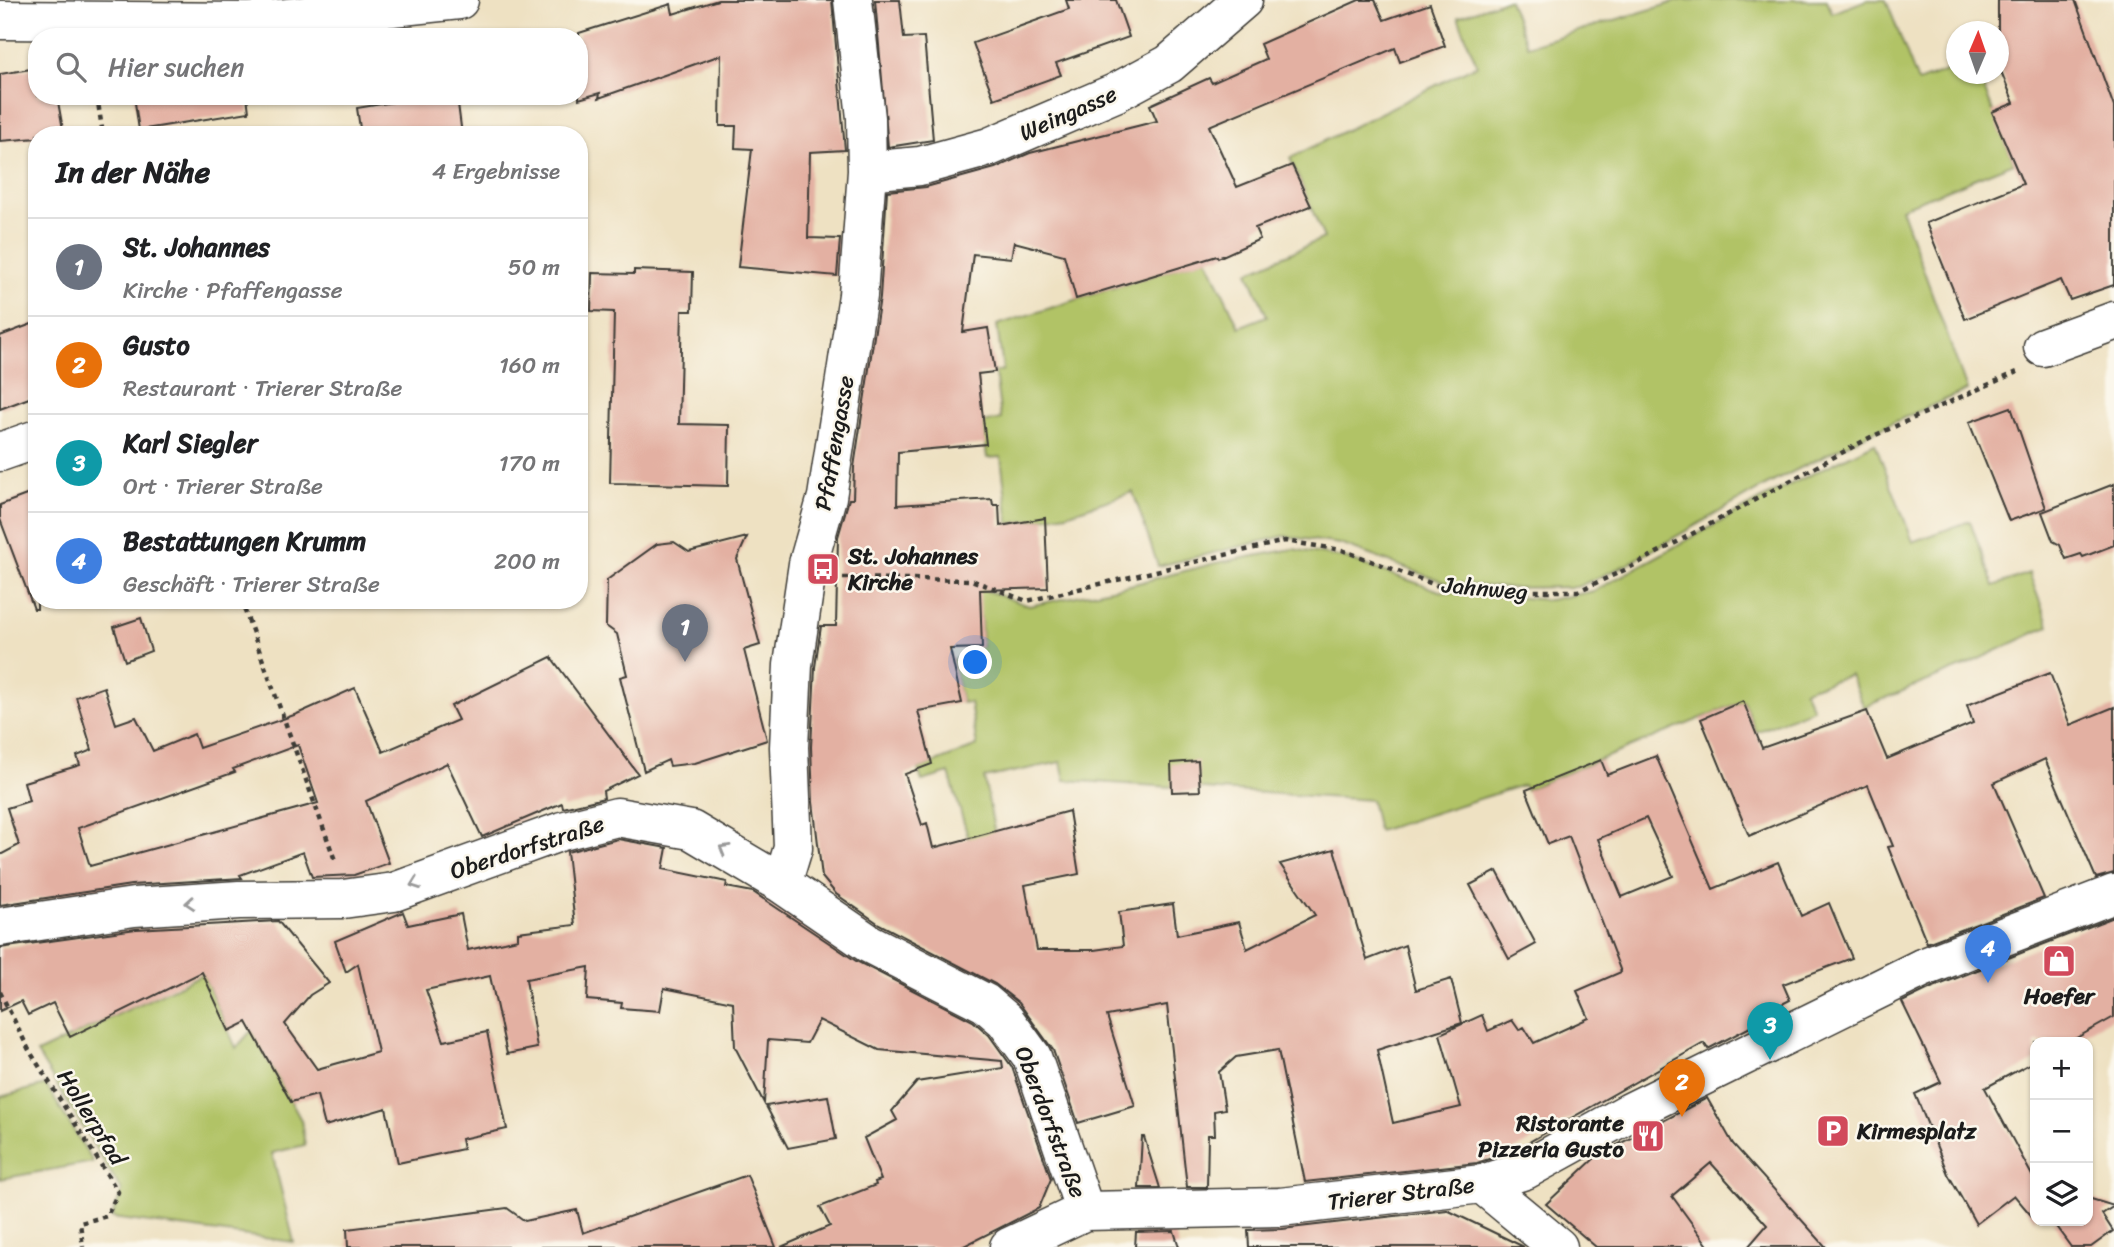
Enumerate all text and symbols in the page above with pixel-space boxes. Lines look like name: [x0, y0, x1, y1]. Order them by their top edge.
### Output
north arrow: [1946, 21, 2009, 84]
search box: [28, 28, 588, 105]
text: Hier suchen: [108, 44, 244, 90]
icon: search: [52, 48, 90, 86]
street label: Weingasse: [1013, 74, 1124, 153]
text: In der Nähe: [56, 145, 210, 199]
text: 4 Ergebnisse: [432, 151, 560, 192]
text: St. Johannes: [123, 224, 270, 270]
text: 1: [74, 247, 84, 288]
text: 50 m: [508, 247, 560, 288]
text: Kirche · Pfaffengasse: [123, 270, 343, 311]
text: Gusto: [123, 322, 190, 368]
text: 2: [72, 345, 86, 386]
text: 160 m: [499, 345, 560, 386]
text: Restaurant · Trierer Straße: [123, 368, 402, 409]
street label: Pfaffengasse: [802, 372, 867, 514]
text: Karl Siegler: [123, 420, 257, 466]
text: 3: [73, 443, 85, 484]
text: 170 m: [499, 443, 560, 484]
text: Ort · Trierer Straße: [123, 466, 323, 507]
text: Bestattungen Krumm: [123, 518, 366, 564]
place label: St. Johannes Kirche: [847, 536, 978, 603]
text: 4: [72, 541, 86, 582]
text: 200 m: [494, 541, 560, 582]
bus stop icon: St. Johannes Kirche: [804, 550, 842, 588]
text: Geschäft · Trierer Straße: [123, 564, 380, 605]
street label: Jahnweg: [1439, 564, 1530, 613]
pin: 1: [662, 604, 708, 662]
your location: [958, 645, 992, 679]
street label: Oberdorfstraße: [445, 803, 610, 892]
one-way arrow: [718, 844, 731, 857]
one-way arrow: [410, 876, 422, 890]
one-way arrow: [184, 895, 195, 910]
pin: 4: [1965, 925, 2011, 983]
shop icon: Hoefer: [2040, 942, 2078, 980]
place label: Hoefer: [2023, 976, 2097, 1017]
pin: 3: [1747, 1002, 1793, 1060]
map controls: [2030, 1037, 2093, 1226]
button: +: [2030, 1037, 2093, 1100]
street label: Oberdorfstraße: [1003, 1040, 1098, 1204]
pin: 2: [1659, 1059, 1705, 1117]
street label: Hollerpfad: [46, 1061, 139, 1176]
button: −: [2030, 1100, 2093, 1163]
place label: Ristorante Pizzeria Gusto: [1478, 1103, 1625, 1170]
place label: Kirmesplatz: [1856, 1111, 1977, 1152]
parking icon: Kirmesplatz: [1814, 1112, 1852, 1150]
restaurant icon: Ristorante Pizzeria Gusto: [1629, 1117, 1667, 1155]
button: layers: [2030, 1163, 2093, 1226]
street label: Trierer Straße: [1325, 1164, 1477, 1223]

